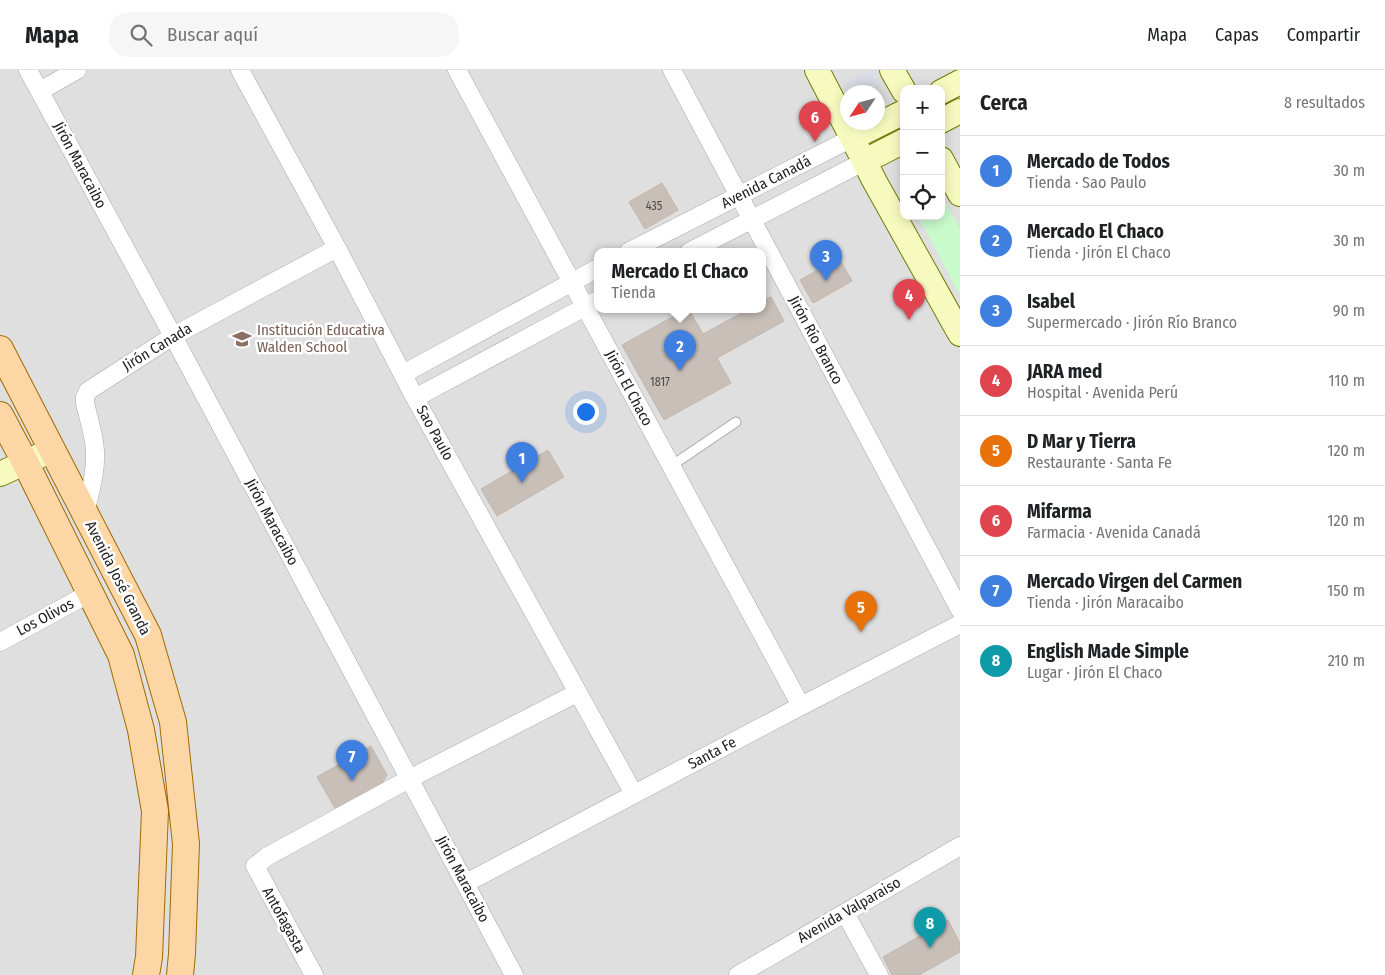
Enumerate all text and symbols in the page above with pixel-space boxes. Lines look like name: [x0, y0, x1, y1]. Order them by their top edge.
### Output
search box: [109, 12, 459, 57]
text: Mapa: [25, 21, 79, 49]
icon: search: [127, 21, 155, 49]
text: Buscar aquí: [167, 23, 258, 46]
text: Mapa: [1147, 24, 1187, 46]
text: Capas: [1215, 24, 1259, 46]
text: Compartir: [1287, 24, 1360, 46]
north arrow: [840, 85, 885, 130]
map controls: [900, 85, 945, 220]
button: +: [900, 85, 945, 130]
text: Cerca: [980, 90, 1028, 116]
text: 8 resultados: [1284, 93, 1365, 112]
pin: 6: [799, 101, 831, 142]
street label: Jirón Maracaibo: [50, 119, 110, 211]
button: −: [900, 130, 945, 175]
text: Mercado de Todos: [1027, 150, 1170, 173]
street label: Avenida Canadá: [718, 152, 814, 212]
text: 1: [993, 161, 999, 180]
text: 30 m: [1333, 161, 1365, 180]
text: Tienda · Sao Paulo: [1027, 173, 1146, 192]
button: locate: [900, 175, 945, 220]
house number: 435: [646, 199, 663, 213]
text: Mercado El Chaco: [1027, 220, 1164, 243]
text: 2: [992, 231, 1000, 250]
text: 30 m: [1333, 231, 1365, 250]
pin: 3: [810, 240, 842, 281]
text: Tienda · Jirón El Chaco: [1027, 243, 1171, 262]
popup: [594, 248, 766, 313]
text: Mercado El Chaco: [612, 260, 748, 283]
pin: 4: [893, 279, 925, 320]
text: Tienda: [612, 283, 656, 302]
text: Isabel: [1027, 290, 1075, 313]
street label: Jirón Río Branco: [785, 293, 847, 387]
text: 3: [992, 301, 1000, 320]
text: 90 m: [1333, 301, 1365, 320]
text: Supermercado · Jirón Río Branco: [1027, 313, 1237, 332]
street label: Jirón Canada: [119, 319, 195, 375]
place label: Institución Educativa Walden School: [257, 321, 385, 356]
school or university icon: Institución Educativa Walden School: [231, 328, 253, 350]
pin: 2: [664, 330, 696, 371]
street label: Jirón El Chaco: [602, 347, 657, 429]
text: JARA med: [1027, 360, 1102, 383]
text: 4: [992, 371, 1000, 390]
text: 110 m: [1328, 371, 1365, 390]
house number: 1817: [650, 375, 670, 389]
text: Hospital · Avenida Perú: [1027, 383, 1178, 402]
your location: [573, 399, 599, 425]
street label: Sao Paulo: [413, 402, 458, 464]
text: D Mar y Tierra: [1027, 430, 1136, 453]
text: 5: [992, 441, 1000, 460]
text: 120 m: [1327, 441, 1365, 460]
pin: 1: [506, 442, 538, 483]
text: Restaurante · Santa Fe: [1027, 453, 1172, 472]
street label: Jirón Maracaibo: [242, 476, 302, 568]
text: Mifarma: [1027, 500, 1092, 523]
text: 6: [992, 511, 1000, 530]
text: 120 m: [1327, 511, 1365, 530]
street label: Avenida José Granda: [81, 518, 155, 638]
text: Farmacia · Avenida Canadá: [1027, 523, 1201, 542]
text: Mercado Virgen del Carmen: [1027, 570, 1242, 593]
text: 7: [993, 581, 999, 600]
text: 150 m: [1327, 581, 1365, 600]
pin: 5: [845, 591, 877, 632]
text: Tienda · Jirón Maracaibo: [1027, 593, 1184, 612]
street label: Los Olivos: [13, 594, 77, 640]
text: English Made Simple: [1027, 640, 1189, 663]
text: 8: [992, 651, 1000, 670]
text: 210 m: [1328, 651, 1365, 670]
text: Lugar · Jirón El Chaco: [1027, 663, 1163, 682]
street label: Santa Fe: [685, 733, 739, 773]
pin: 7: [336, 740, 368, 781]
street label: Jirón Maracaibo: [433, 833, 493, 925]
street label: Avenida Valparaiso: [794, 873, 904, 947]
street label: Antofagasta: [259, 884, 309, 956]
pin: 8: [914, 907, 946, 948]

